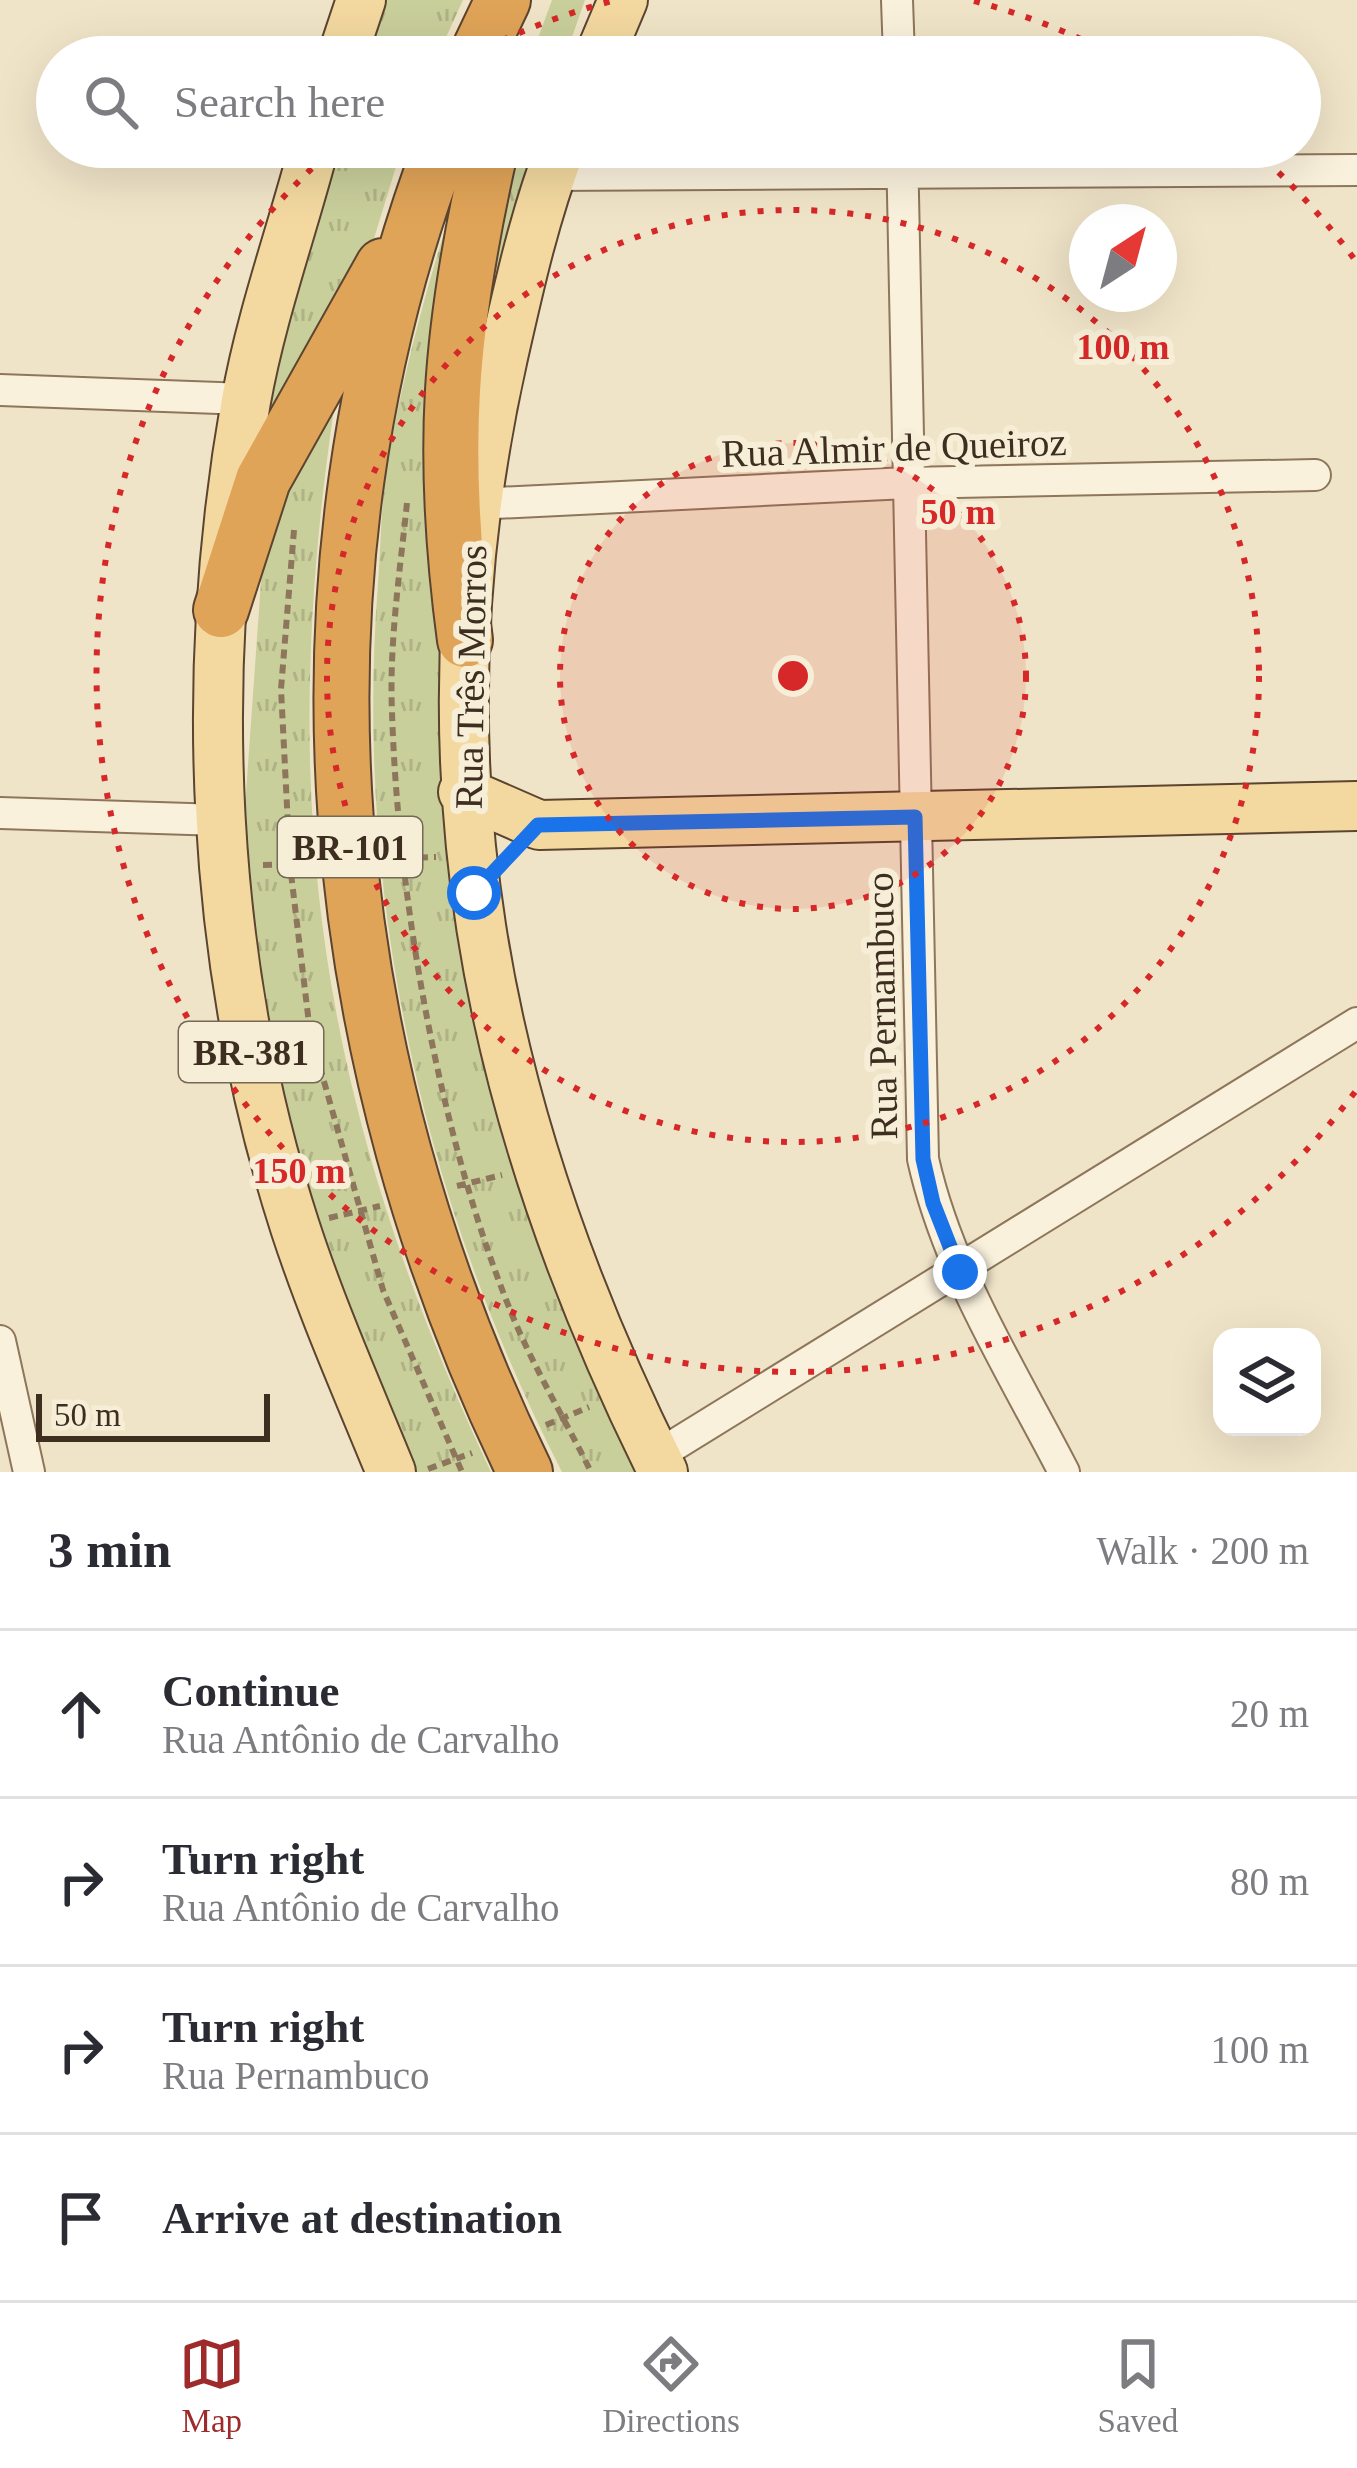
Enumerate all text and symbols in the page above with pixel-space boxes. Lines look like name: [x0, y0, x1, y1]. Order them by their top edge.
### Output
search box: [36, 36, 1321, 168]
icon: search: [78, 69, 144, 135]
text: Search here: [174, 77, 385, 127]
north arrow: [1069, 204, 1177, 312]
text: 100 m: [1077, 327, 1170, 367]
street label: Rua Almir de Queiroz: [721, 420, 1067, 475]
text: 50 m: [921, 492, 996, 532]
street label: Rua Três Morros: [447, 544, 494, 810]
centre of rings: [772, 655, 814, 697]
road number: BR-101: [278, 817, 422, 877]
route start: [447, 866, 501, 920]
street label: Rua Pernambuco: [858, 872, 905, 1140]
road number: BR-381: [179, 1022, 323, 1082]
text: 150 m: [253, 1151, 346, 1191]
route end: [933, 1245, 987, 1299]
map controls: [1213, 1328, 1321, 1436]
button: layers: [1213, 1328, 1321, 1436]
scale bar: [36, 1388, 270, 1441]
text: 50 m: [54, 1397, 121, 1433]
text: 3 min: [48, 1522, 171, 1578]
text: Walk · 200 m: [1097, 1529, 1309, 1572]
text: Continue: [162, 1666, 340, 1716]
icon: ahead: [48, 1681, 114, 1747]
text: 20 m: [1230, 1692, 1309, 1735]
text: Rua Antônio de Carvalho: [162, 1718, 560, 1761]
text: Turn right: [162, 1834, 364, 1884]
icon: right: [48, 1849, 114, 1915]
text: 80 m: [1230, 1860, 1309, 1903]
text: Rua Antônio de Carvalho: [162, 1886, 560, 1929]
text: Turn right: [162, 2002, 364, 2052]
icon: right: [48, 2017, 114, 2083]
text: 100 m: [1210, 2028, 1309, 2071]
text: Rua Pernambuco: [162, 2054, 430, 2097]
icon: arrive: [48, 2185, 114, 2251]
text: Arrive at destination: [162, 2193, 562, 2243]
tab: Map: [179, 2331, 245, 2440]
tab: Directions: [602, 2331, 740, 2440]
tab: Saved: [1098, 2331, 1178, 2440]

